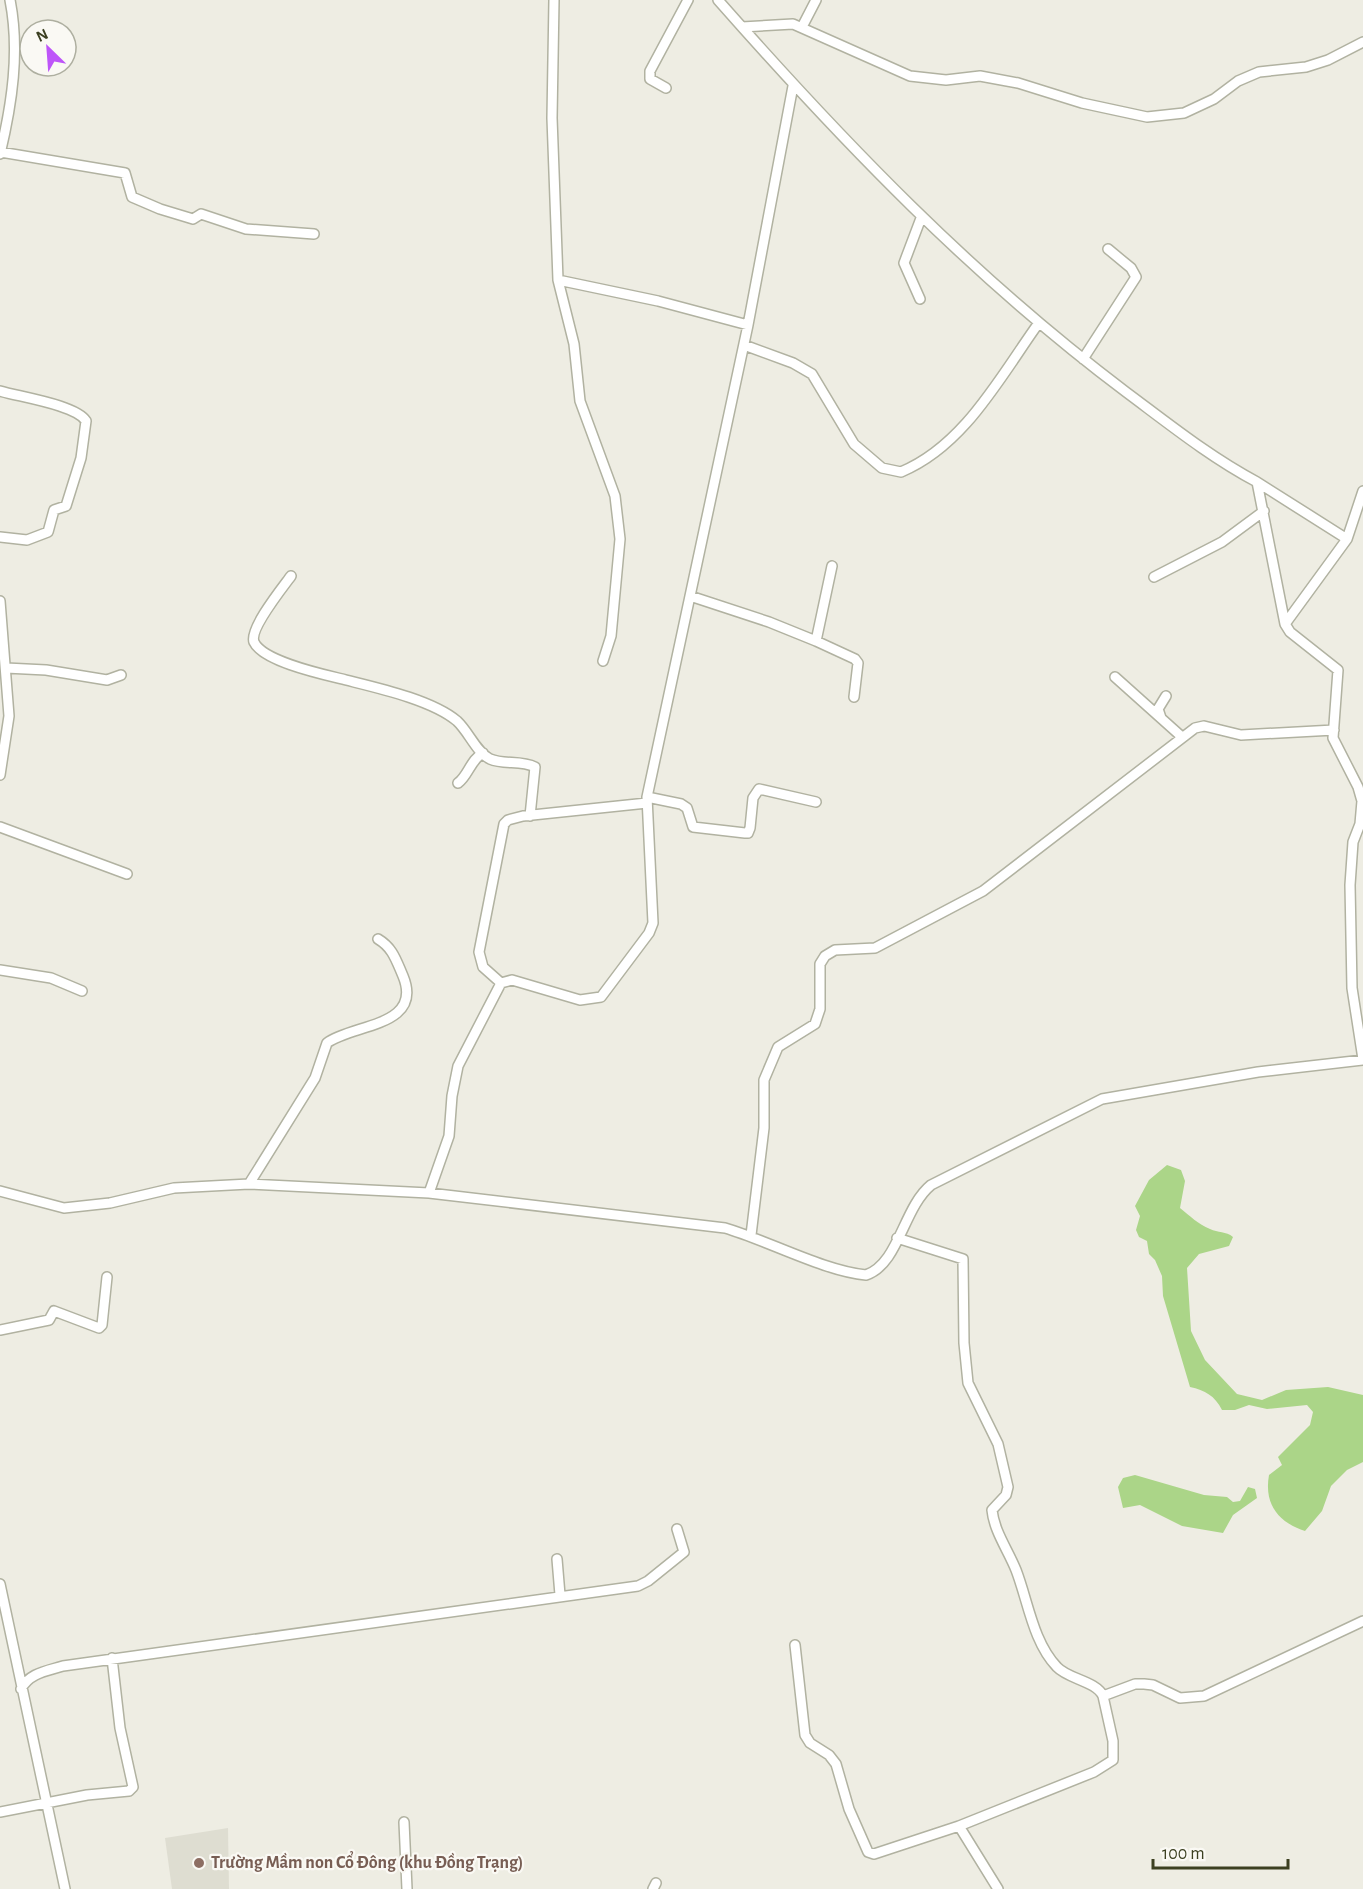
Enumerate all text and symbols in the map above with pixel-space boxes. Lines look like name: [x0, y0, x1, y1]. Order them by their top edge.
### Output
north arrow: [18, 18, 78, 78]
text: N: [34, 26, 51, 45]
scale bar: [1153, 1832, 1288, 1870]
text: 100 m: [1162, 1845, 1205, 1863]
place label: Trường Mầm non Cổ Đông (khu Đồng Trạng): [211, 1851, 523, 1872]
marker: Trường Mầm non Cổ Đông (khu Đồng Trạng): [192, 1856, 206, 1870]

